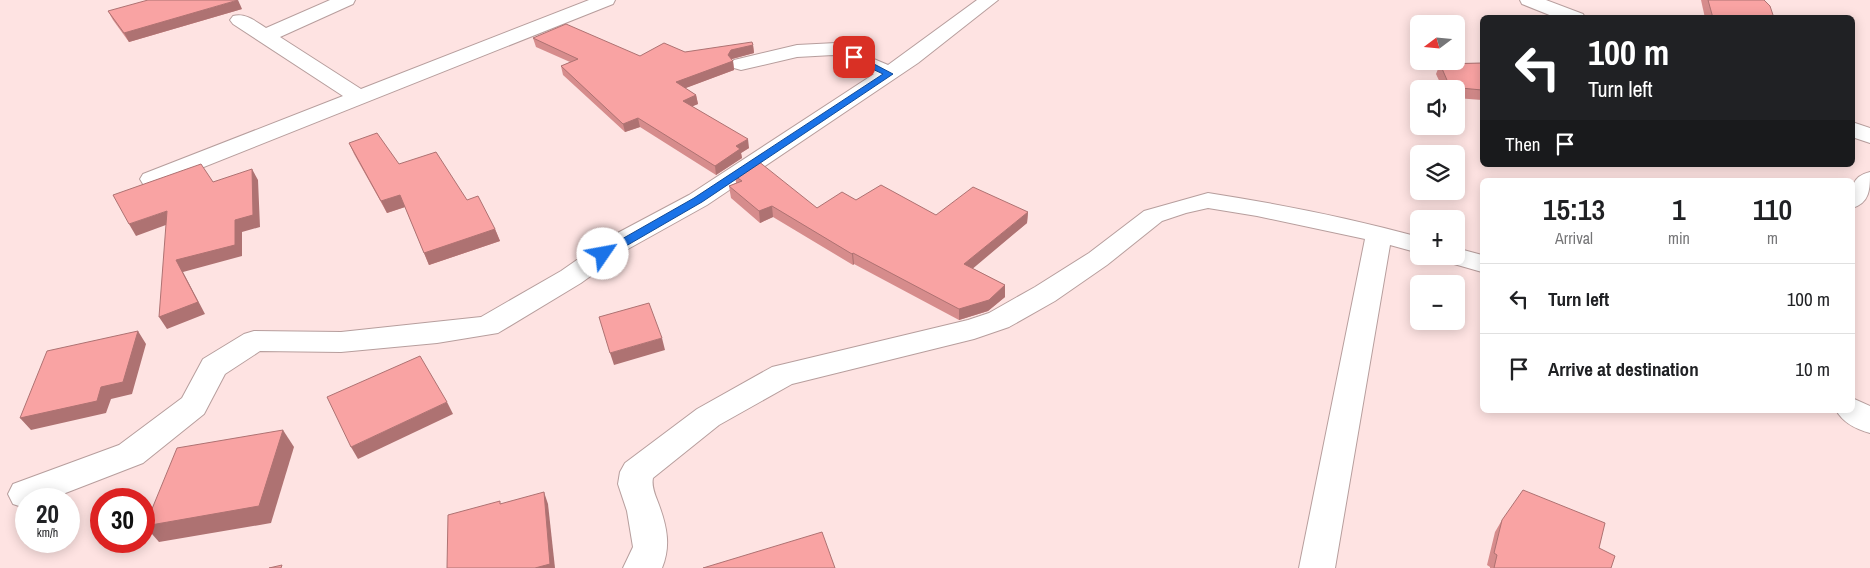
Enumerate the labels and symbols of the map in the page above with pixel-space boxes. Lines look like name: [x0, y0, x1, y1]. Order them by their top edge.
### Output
north arrow: [1410, 15, 1465, 70]
pin: [833, 36, 875, 78]
position arrow: [576, 227, 628, 279]
speed limit sign: 30: [90, 488, 155, 553]

